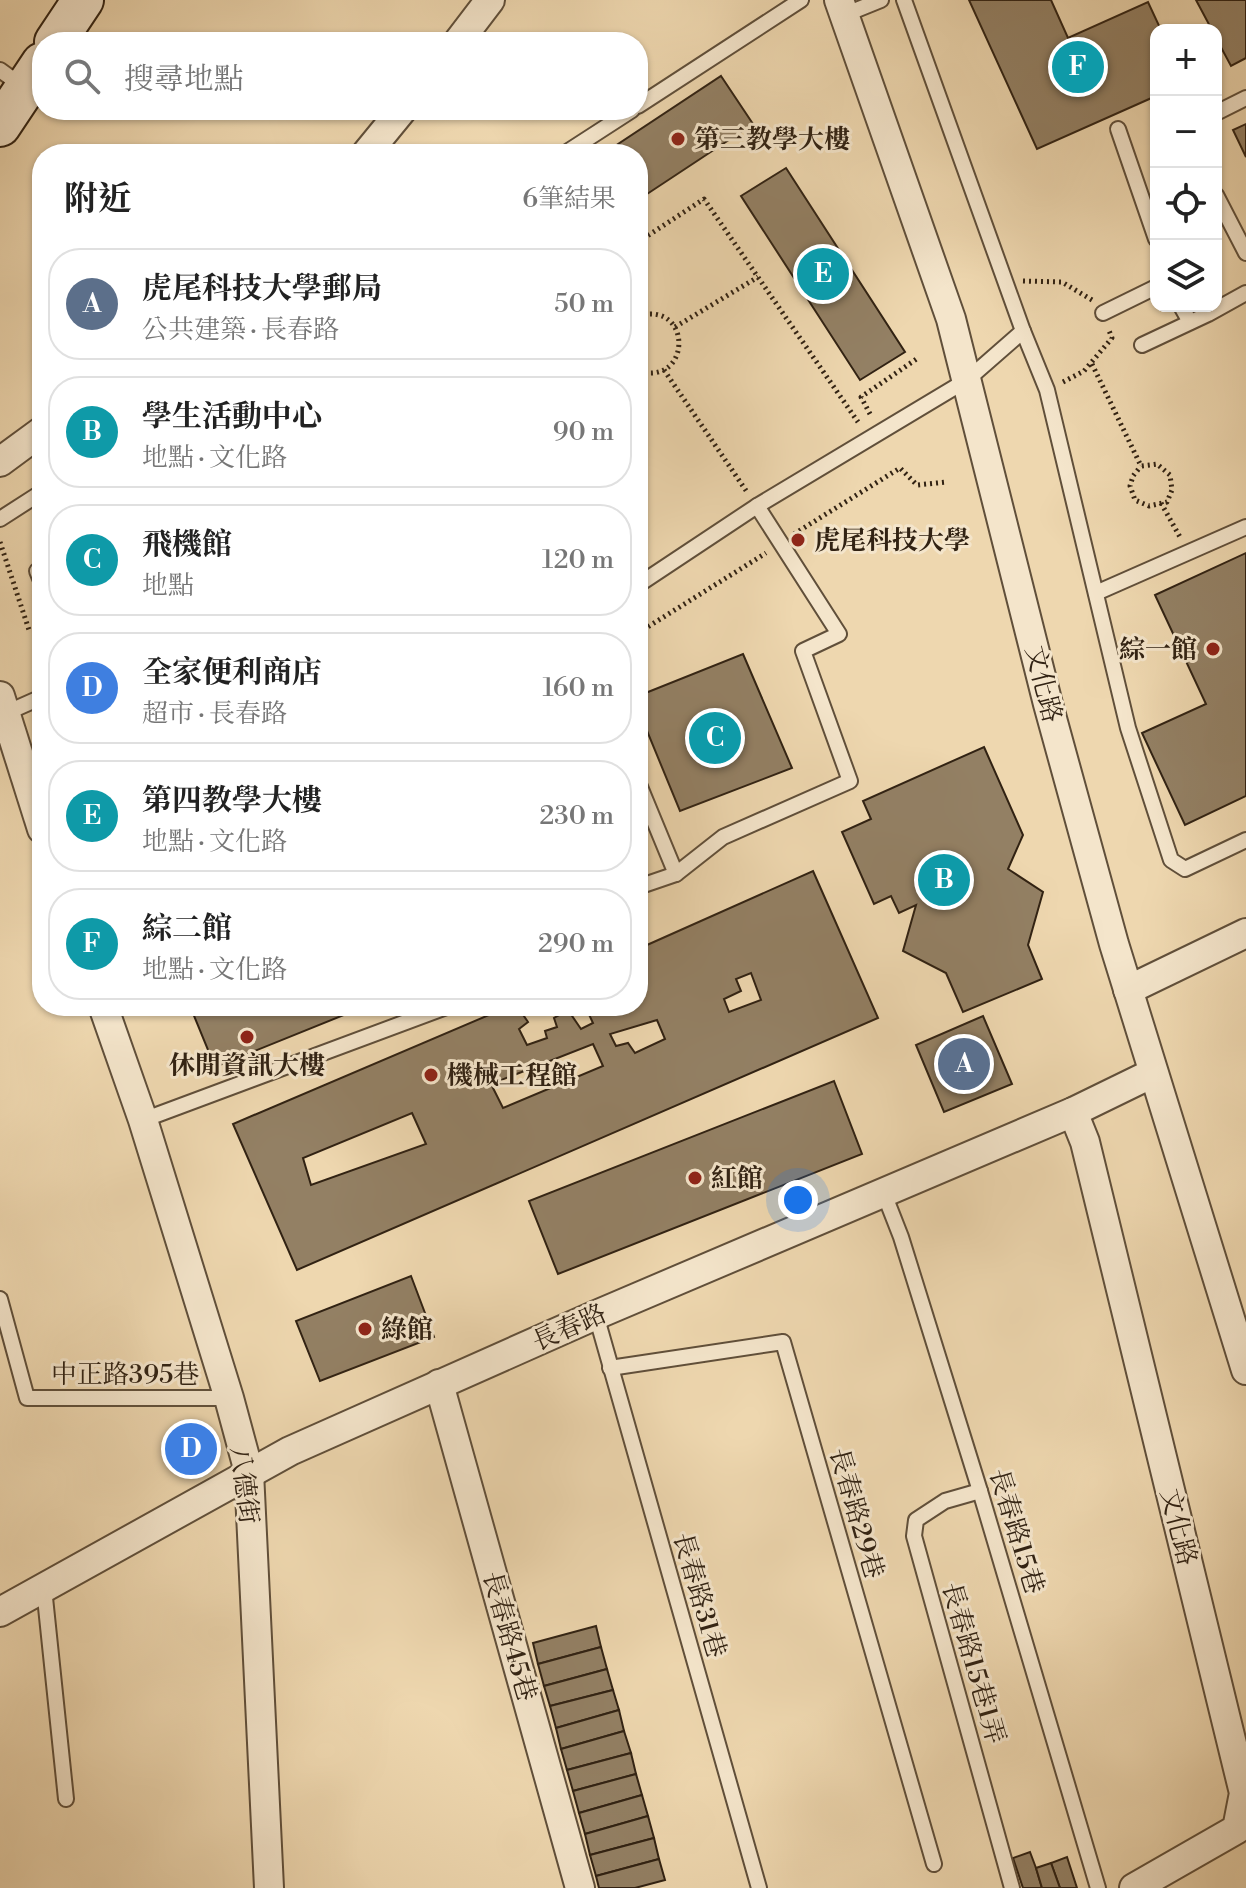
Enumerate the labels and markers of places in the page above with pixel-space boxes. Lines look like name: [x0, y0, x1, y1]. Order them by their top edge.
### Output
pin: F: [1052, 37, 1104, 97]
place label: 第三教學大樓: [694, 124, 850, 156]
marker: 第三教學大樓: [669, 130, 687, 148]
pin: E: [797, 244, 849, 304]
place label: 虎尾科技大學: [814, 525, 970, 557]
marker: 虎尾科技大學: [789, 531, 807, 549]
place label: 綜一館: [1119, 634, 1197, 666]
marker: 綜一館: [1204, 640, 1222, 658]
pin: C: [689, 708, 741, 768]
pin: B: [918, 850, 970, 910]
marker: 休閒資訊大樓: [238, 1028, 256, 1046]
pin: A: [938, 1034, 990, 1094]
place label: 休閒資訊大樓: [169, 1050, 325, 1082]
place label: 機械工程館: [447, 1060, 577, 1092]
marker: 機械工程館: [422, 1066, 440, 1084]
place label: 紅館: [711, 1163, 763, 1195]
marker: 紅館: [686, 1169, 704, 1187]
place label: 綠館: [381, 1314, 433, 1346]
marker: 綠館: [356, 1320, 374, 1338]
pin: D: [165, 1419, 217, 1479]

